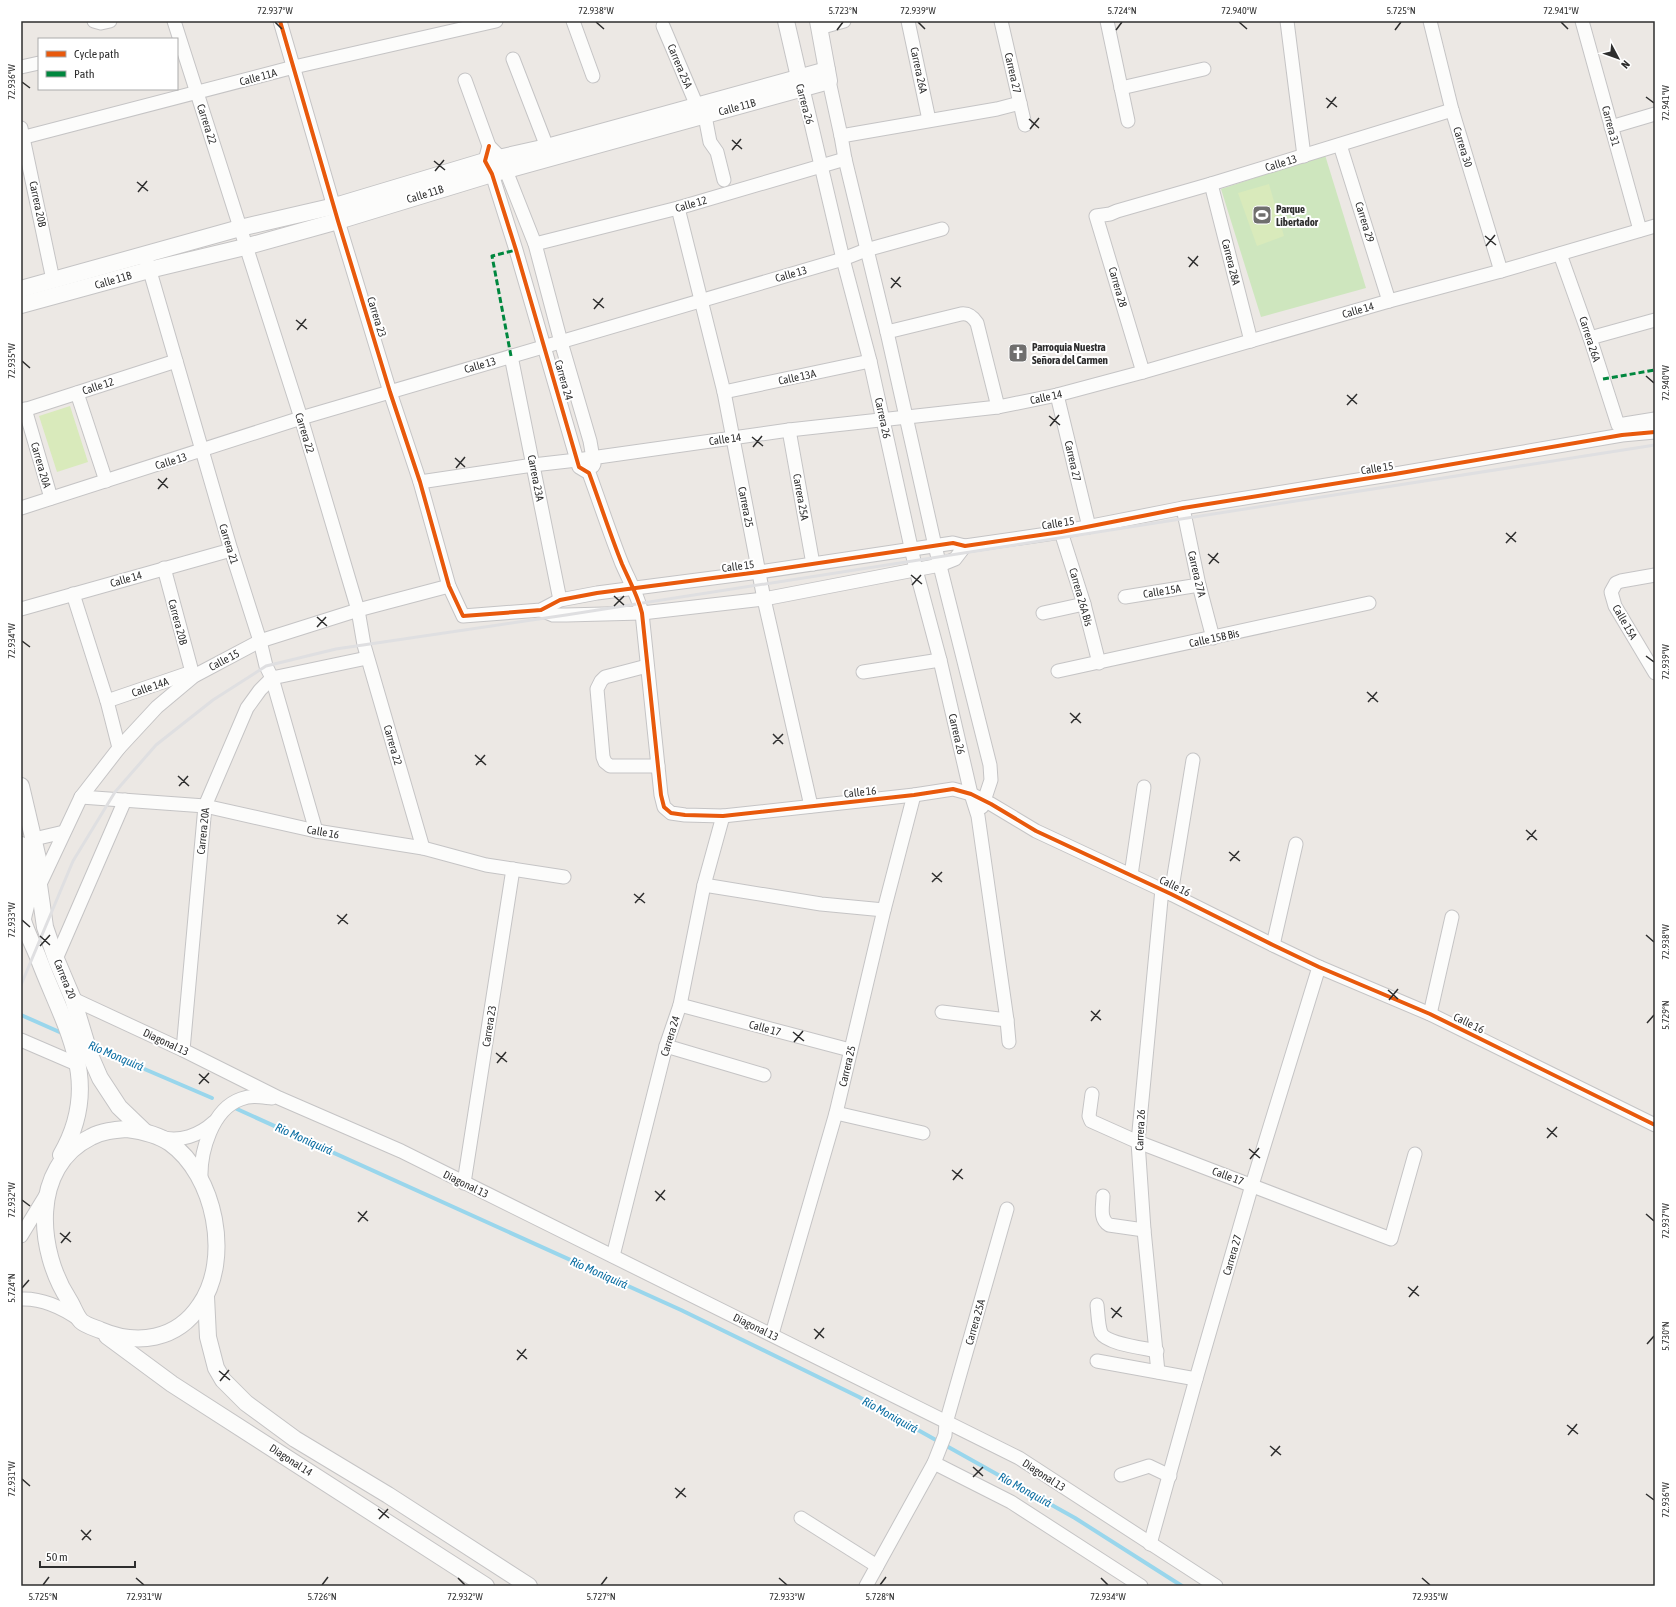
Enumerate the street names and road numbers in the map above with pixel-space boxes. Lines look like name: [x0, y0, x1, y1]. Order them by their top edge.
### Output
street label: Carrera 25A: [665, 42, 695, 90]
street label: Carrera 26A: [908, 46, 930, 95]
street label: Carrera 27: [1002, 51, 1024, 95]
street label: Calle 11A: [238, 66, 278, 88]
street label: Carrera 26: [794, 82, 816, 126]
street label: Calle 11B: [717, 96, 758, 118]
street label: Carrera 22: [195, 102, 219, 146]
street label: Carrera 31: [1600, 104, 1622, 148]
street label: Carrera 30: [1451, 125, 1475, 169]
street label: Calle 13: [1264, 152, 1298, 174]
street label: Carrera 20B: [27, 180, 49, 229]
street label: Calle 11B: [405, 183, 446, 205]
street label: Calle 12: [674, 194, 708, 214]
street label: Carrera 29: [1353, 200, 1377, 244]
street label: Carrera 28A: [1220, 238, 1243, 287]
street label: Calle 13: [774, 264, 808, 284]
street label: Carrera 28: [1107, 265, 1129, 309]
street label: Calle 11B: [93, 269, 134, 291]
street label: Carrera 23: [365, 295, 389, 339]
street label: Calle 14: [1341, 300, 1375, 320]
street label: Carrera 26A: [1577, 315, 1603, 364]
street label: Calle 13: [463, 355, 497, 375]
street label: Carrera 24: [553, 358, 575, 402]
street label: Calle 13A: [777, 367, 817, 387]
street label: Calle 12: [81, 375, 115, 397]
street label: Calle 14: [1029, 388, 1063, 406]
street label: Carrera 26: [873, 396, 893, 440]
street label: Carrera 22: [293, 411, 317, 455]
street label: Calle 14: [708, 431, 742, 447]
street label: Carrera 27: [1062, 439, 1084, 483]
street label: Carrera 20A: [29, 441, 53, 490]
street label: Calle 13: [154, 450, 188, 472]
street label: Carrera 23A: [526, 454, 546, 503]
street label: Calle 15: [1360, 460, 1394, 476]
street label: Carrera 25A: [791, 473, 811, 522]
street label: Carrera 25: [736, 485, 756, 529]
street label: Calle 15: [1041, 515, 1075, 531]
street label: Carrera 21: [217, 522, 241, 566]
street label: Carrera 27A: [1186, 550, 1208, 599]
street label: Calle 15: [721, 558, 755, 574]
street label: Carrera 26A Bis: [1067, 566, 1095, 628]
street label: Calle 14: [109, 569, 143, 589]
street label: Calle 15A: [1142, 582, 1182, 600]
street label: Carrera 20B: [166, 598, 190, 647]
street label: Calle 15A: [1610, 603, 1640, 642]
street label: Calle 15B Bis: [1188, 627, 1240, 649]
street label: Calle 15: [207, 647, 241, 673]
street label: Calle 14A: [130, 675, 170, 699]
street label: Carrera 26: [946, 712, 968, 756]
street label: Carrera 22: [382, 723, 404, 767]
street label: Calle 16: [843, 784, 877, 800]
street label: Carrera 20A: [195, 806, 211, 855]
street label: Calle 16: [306, 823, 340, 841]
street label: Calle 16: [1158, 873, 1192, 899]
street label: Carrera 20: [52, 957, 78, 1001]
street label: Carrera 23: [480, 1005, 498, 1047]
street label: Calle 16: [1452, 1010, 1486, 1036]
street label: Carrera 24: [658, 1014, 682, 1058]
street label: Calle 17: [748, 1018, 782, 1038]
street label: Diagonal 13: [141, 1026, 191, 1058]
street label: Carrera 25: [836, 1044, 858, 1088]
street label: Carrera 26: [1133, 1109, 1147, 1151]
street label: Calle 17: [1211, 1165, 1245, 1187]
street label: Diagonal 13: [441, 1168, 491, 1200]
street label: Carrera 27: [1221, 1233, 1243, 1277]
street label: Carrera 25A: [963, 1297, 987, 1346]
street label: Diagonal 13: [731, 1311, 781, 1343]
street label: Diagonal 14: [267, 1442, 315, 1478]
street label: Diagonal 13: [1020, 1457, 1068, 1493]

